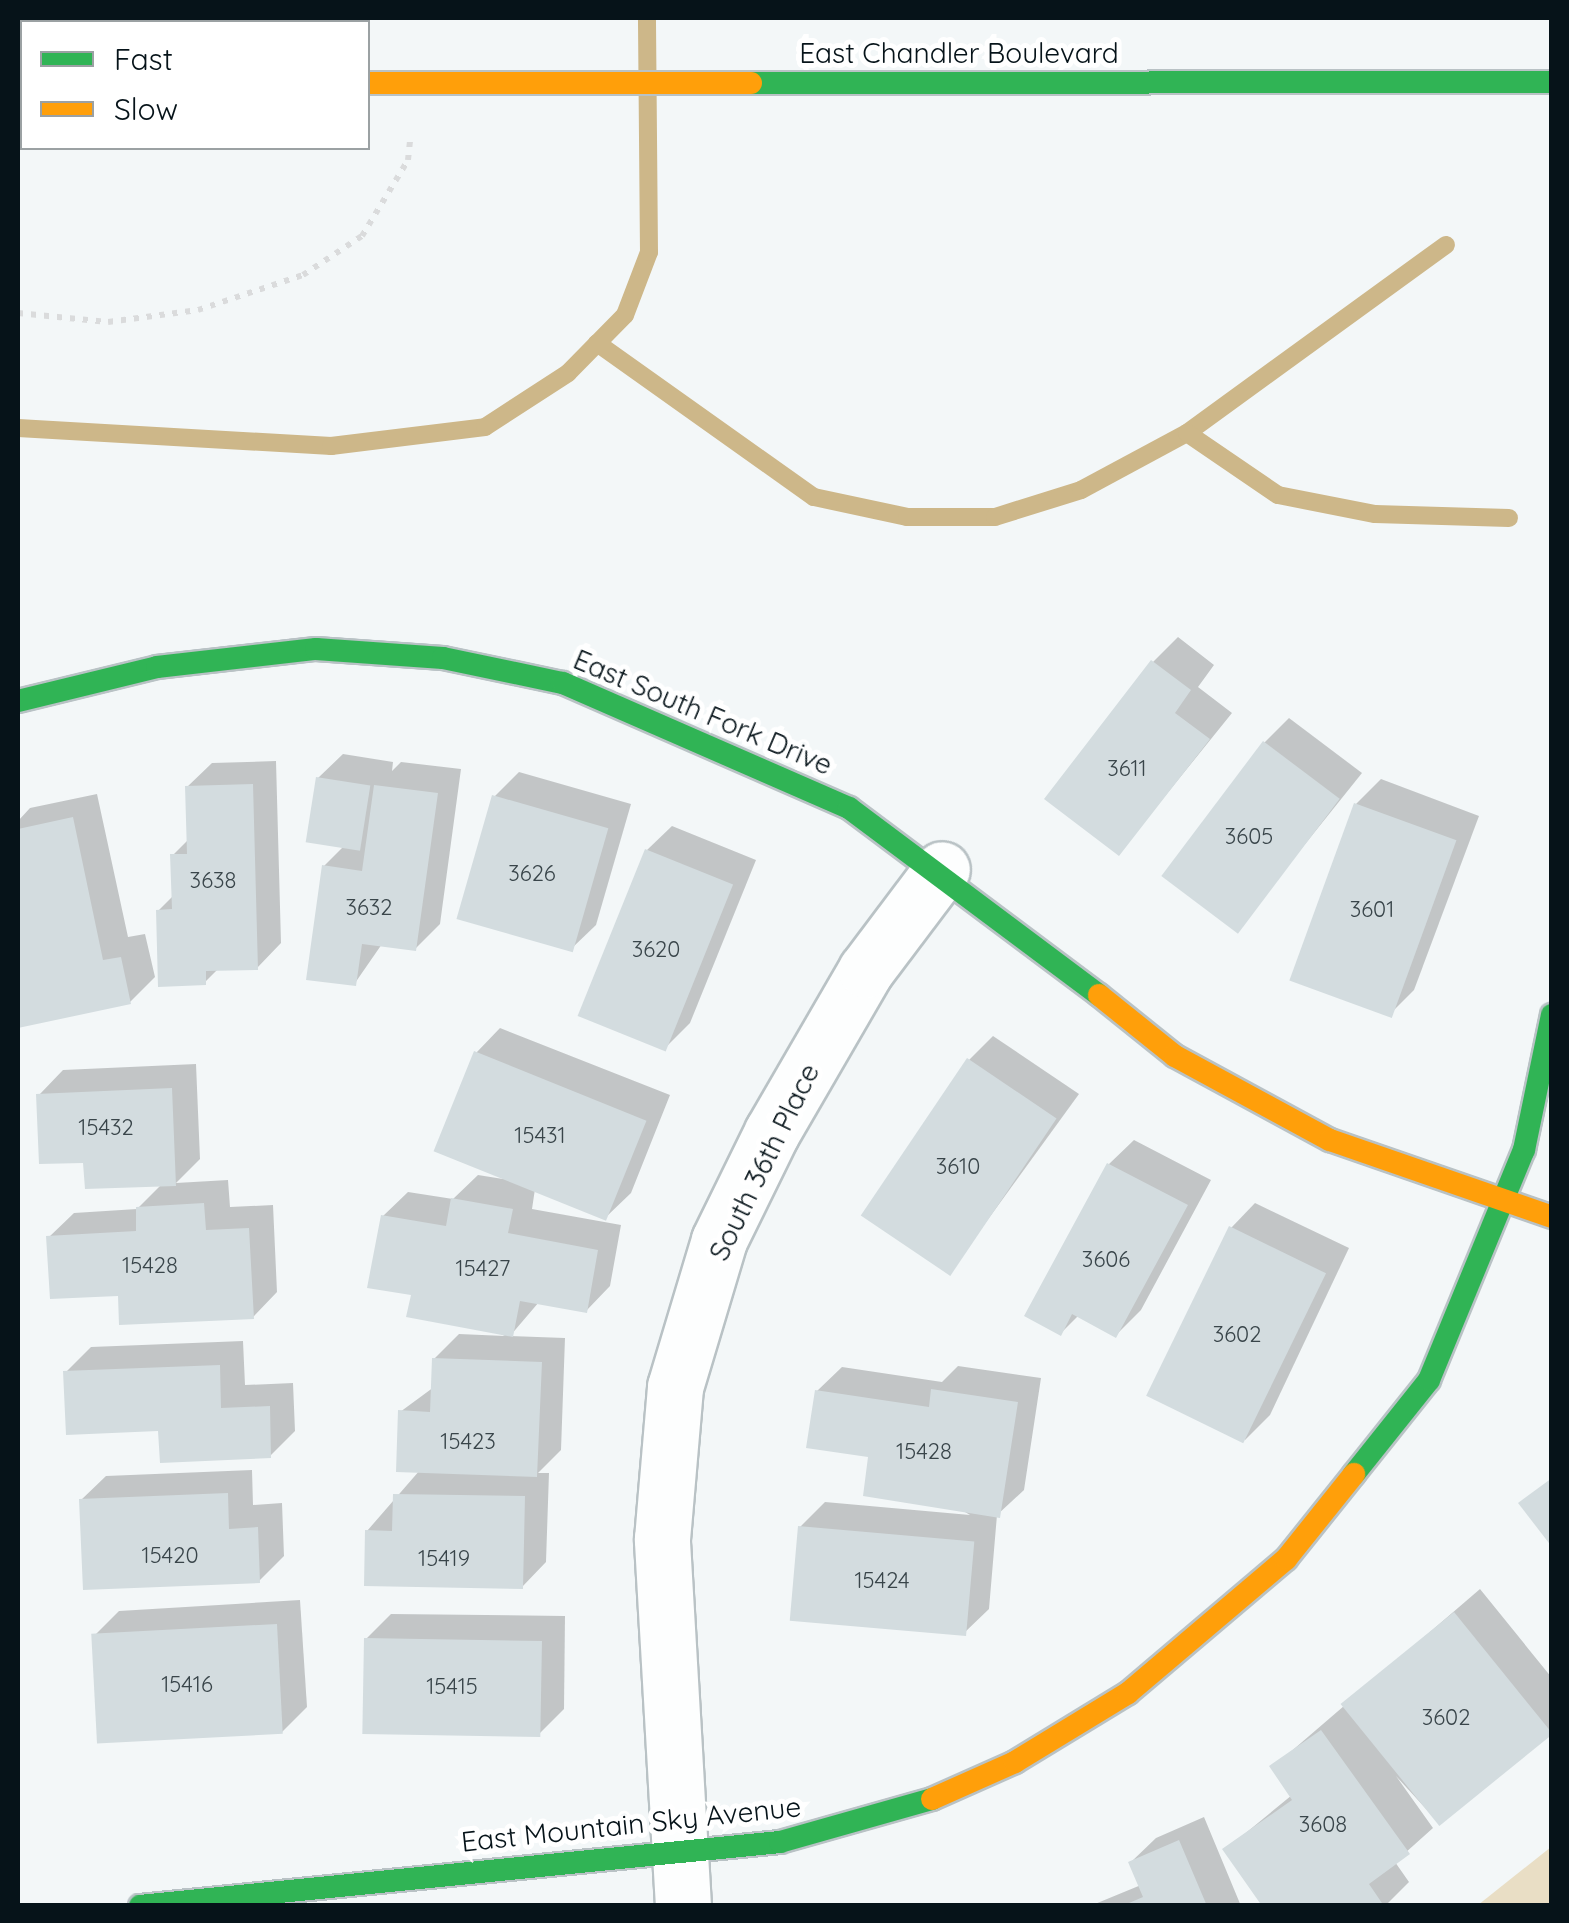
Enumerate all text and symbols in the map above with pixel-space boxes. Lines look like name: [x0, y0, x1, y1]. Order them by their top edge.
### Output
legend: [20, 20, 370, 150]
street label: East Chandler Boulevard: [799, 36, 1119, 70]
text: Fast: [114, 40, 173, 78]
text: Slow: [114, 90, 178, 128]
street label: East South Fork Drive: [569, 642, 837, 782]
house number: 3611: [1107, 756, 1147, 782]
house number: 3605: [1225, 824, 1273, 850]
house number: 3626: [508, 861, 556, 887]
house number: 3638: [190, 868, 236, 894]
house number: 3632: [345, 895, 393, 921]
house number: 3601: [1350, 897, 1394, 923]
house number: 3620: [632, 937, 680, 963]
street label: South 36th Place: [702, 1058, 826, 1266]
house number: 15432: [78, 1115, 134, 1141]
house number: 15431: [514, 1123, 566, 1149]
house number: 3610: [936, 1154, 980, 1180]
house number: 3606: [1082, 1247, 1130, 1273]
house number: 15428: [122, 1253, 178, 1279]
house number: 15427: [456, 1256, 510, 1282]
house number: 3602: [1213, 1322, 1261, 1348]
house number: 15423: [440, 1429, 496, 1455]
house number: 15428: [896, 1439, 952, 1465]
house number: 15420: [141, 1543, 199, 1569]
house number: 15419: [418, 1546, 470, 1572]
house number: 15424: [854, 1568, 910, 1594]
house number: 15416: [161, 1672, 213, 1698]
house number: 15415: [426, 1674, 478, 1700]
house number: 3602: [1422, 1705, 1470, 1731]
street label: East Mountain Sky Avenue: [459, 1789, 803, 1859]
house number: 3608: [1299, 1812, 1347, 1838]

